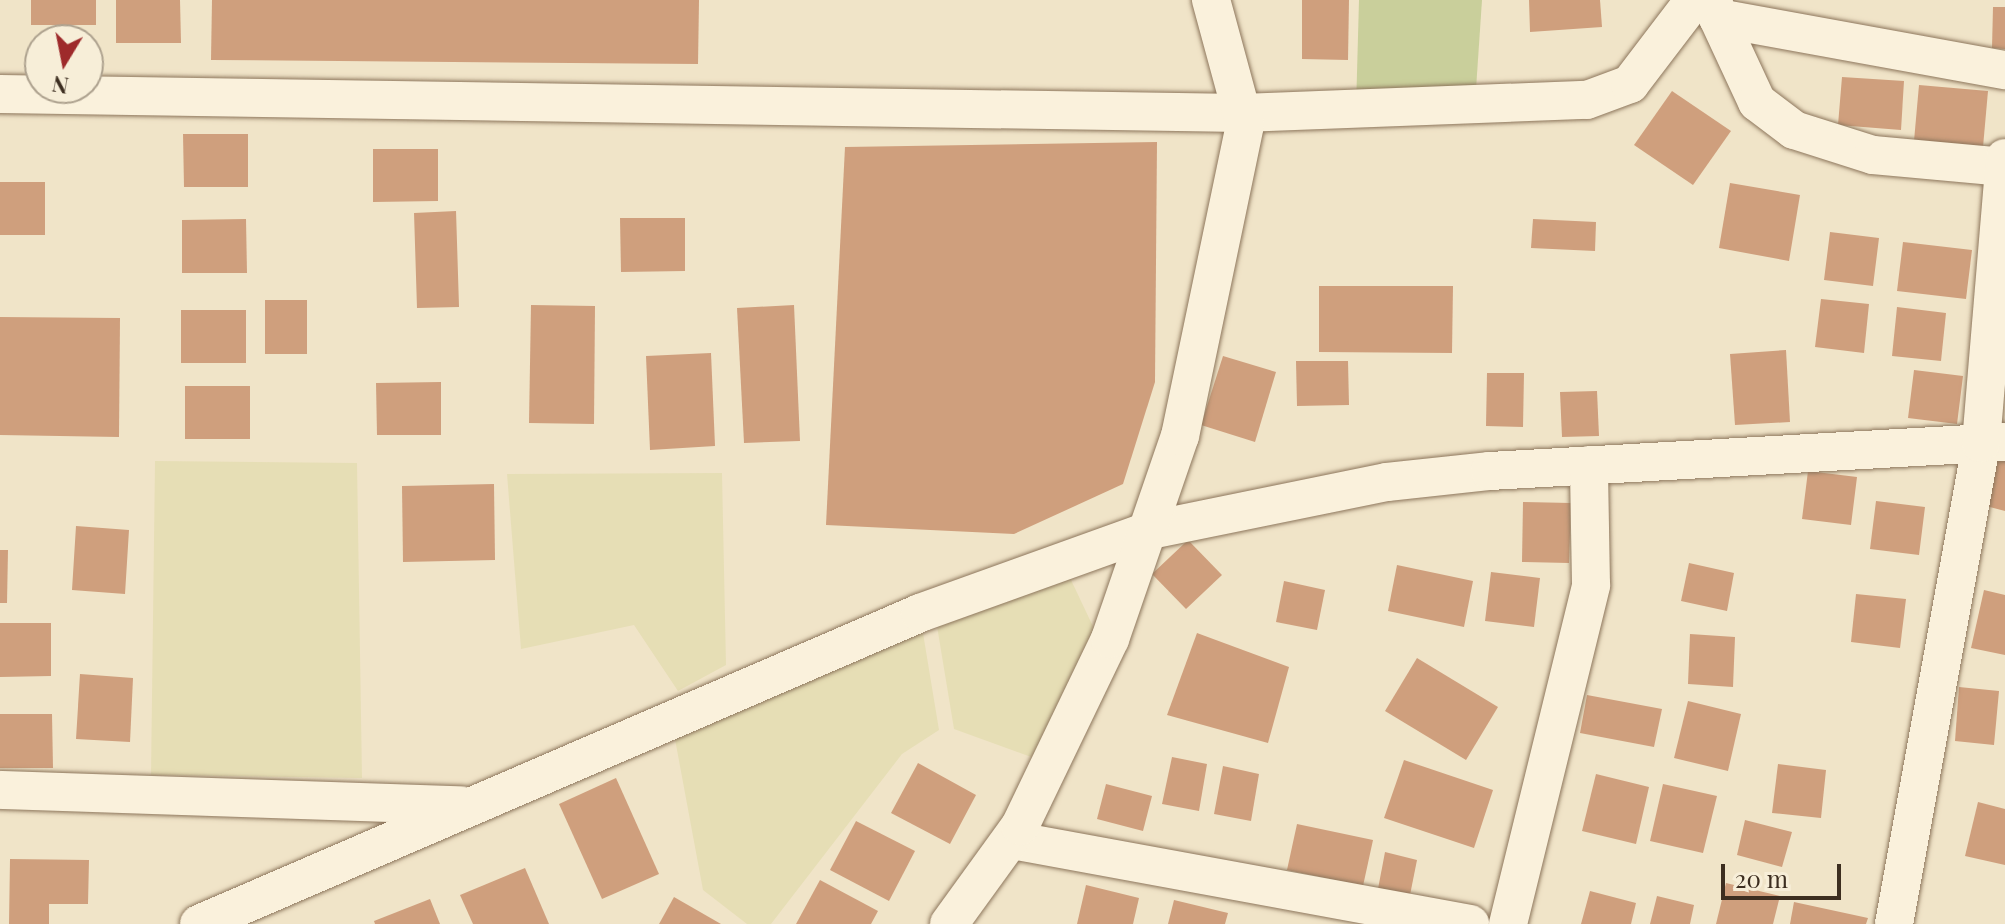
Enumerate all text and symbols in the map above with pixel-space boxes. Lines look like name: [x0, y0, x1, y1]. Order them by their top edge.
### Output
north arrow: [24, 24, 104, 104]
text: N: [50, 70, 71, 102]
scale bar: [1725, 848, 1845, 898]
text: 20 m: [1735, 862, 1788, 894]

